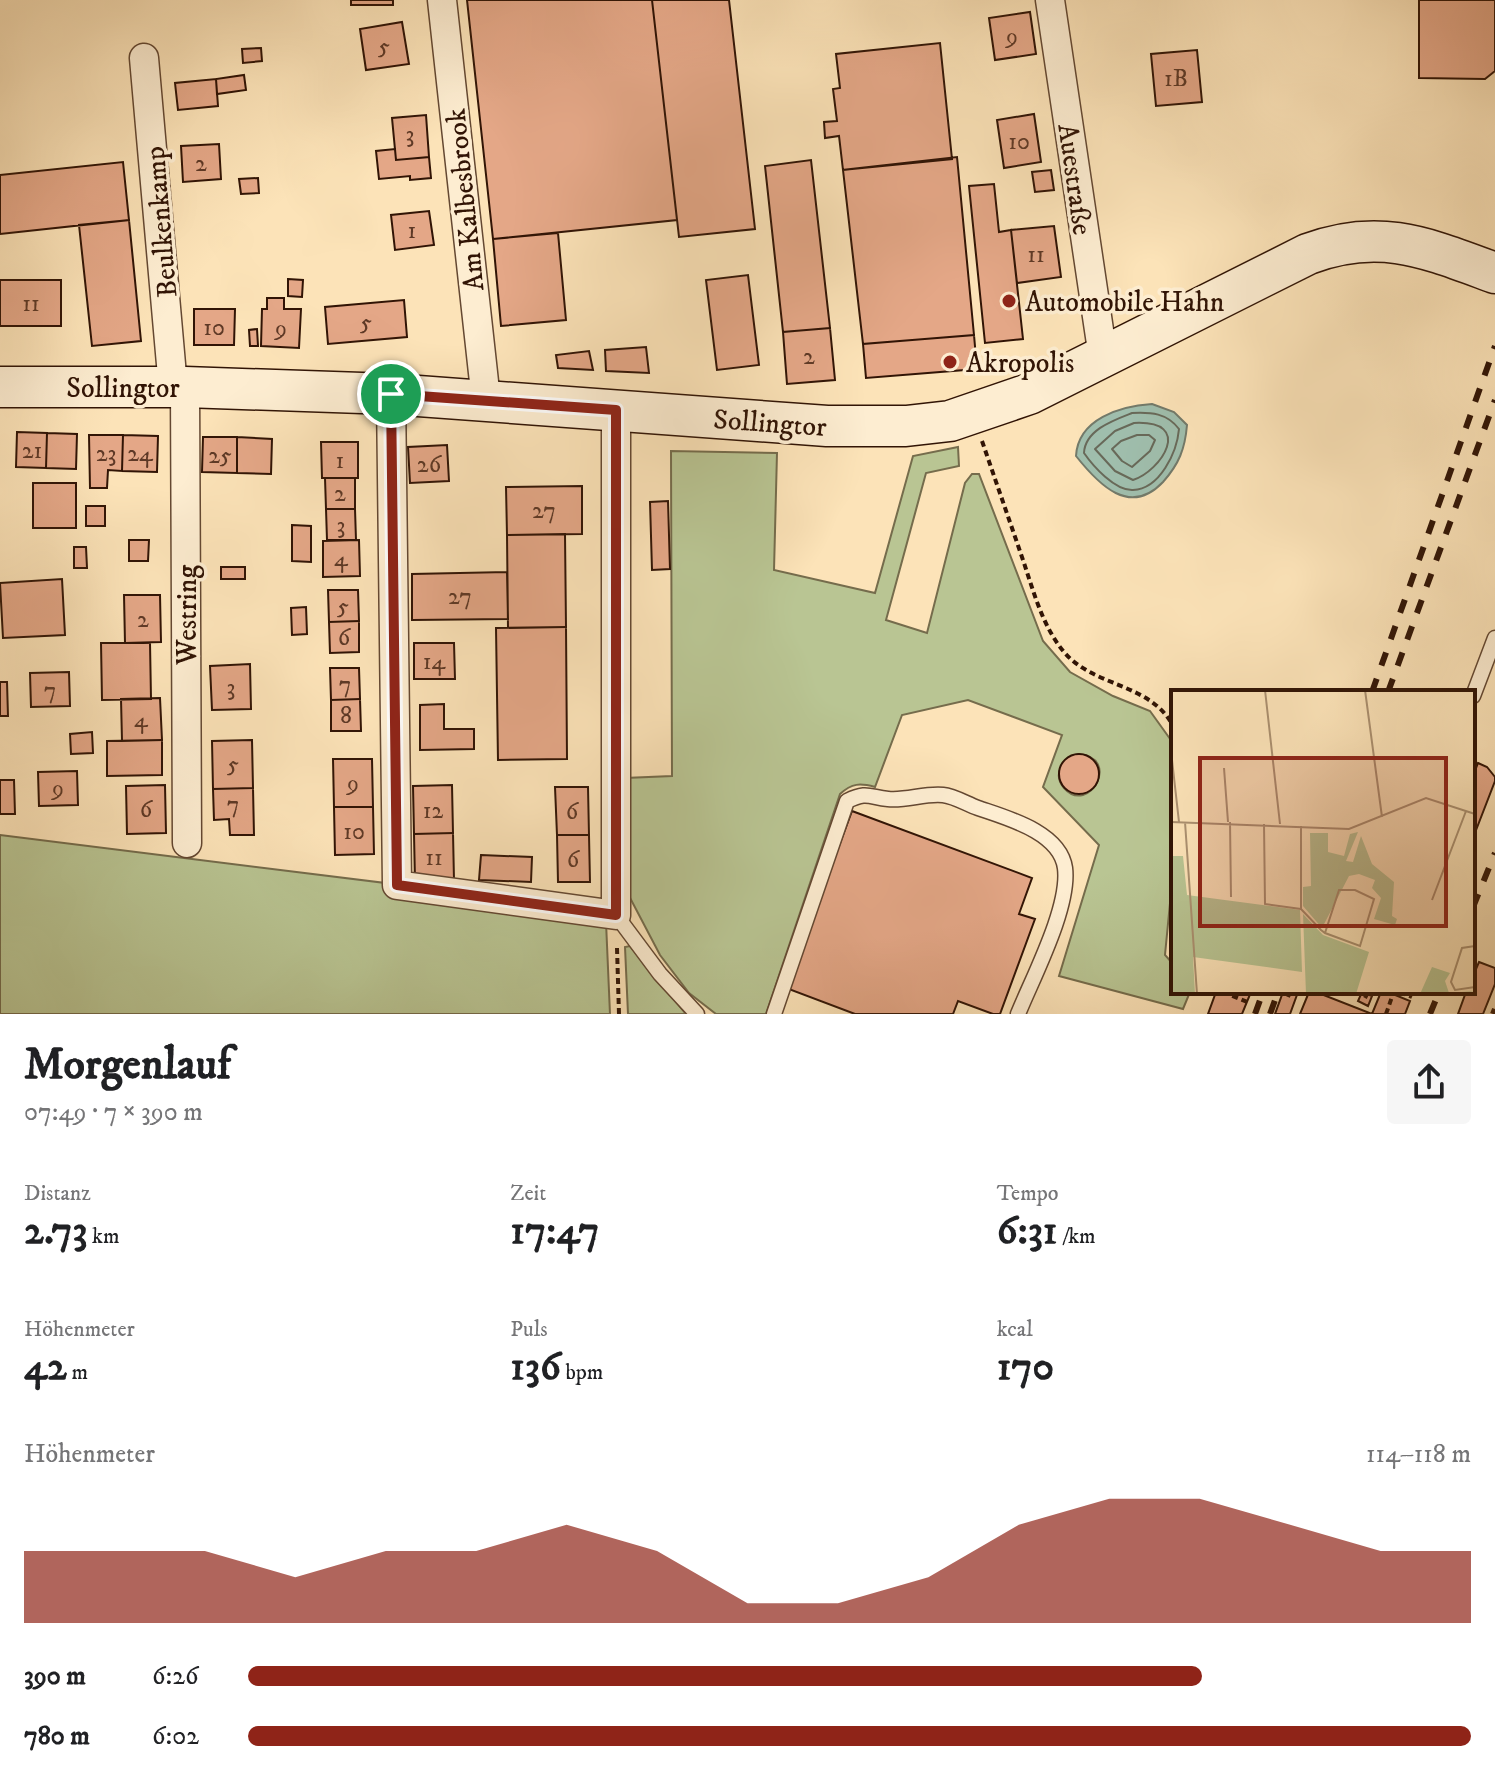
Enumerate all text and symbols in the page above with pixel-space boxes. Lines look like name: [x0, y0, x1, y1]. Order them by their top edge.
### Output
house number: 9: [1005, 22, 1018, 52]
house number: 5: [378, 32, 390, 62]
house number: 1B: [1164, 64, 1188, 94]
street label: Am Kalbesbrook: [438, 107, 492, 293]
house number: 3: [406, 120, 414, 150]
street label: Auestraße: [1049, 121, 1100, 237]
house number: 10: [1008, 127, 1030, 157]
street label: Beulkenkamp: [137, 145, 186, 299]
house number: 2: [195, 149, 207, 179]
house number: 1: [408, 216, 416, 246]
house number: 11: [1027, 240, 1045, 270]
place label: Automobile Hahn: [1025, 285, 1225, 320]
house number: 11: [22, 289, 40, 319]
marker: Automobile Hahn: [1000, 292, 1018, 310]
house number: 5: [360, 308, 372, 338]
house number: 10: [203, 313, 225, 343]
house number: 9: [274, 314, 287, 344]
house number: 2: [803, 342, 815, 372]
place label: Akropolis: [966, 346, 1074, 381]
marker: Akropolis: [941, 353, 959, 371]
pin: [357, 360, 425, 428]
street label: Sollingtor: [66, 371, 180, 406]
icon: arrive: [369, 372, 413, 416]
street label: Sollingtor: [712, 402, 828, 445]
house number: 21: [22, 436, 42, 466]
house number: 23: [96, 439, 116, 469]
house number: 24: [127, 439, 154, 469]
house number: 25: [208, 441, 232, 471]
house number: 1: [336, 446, 344, 476]
house number: 26: [417, 450, 443, 480]
house number: 2: [334, 479, 346, 509]
house number: 27: [532, 496, 556, 526]
house number: 3: [337, 511, 345, 541]
house number: 4: [334, 544, 349, 574]
street label: Westring: [170, 565, 205, 666]
house number: 27: [448, 582, 472, 612]
house number: 5: [337, 592, 349, 622]
house number: 2: [137, 605, 149, 635]
house number: 6: [338, 623, 352, 653]
house number: 14: [423, 647, 446, 677]
house number: 7: [339, 670, 351, 700]
house number: 3: [227, 673, 235, 703]
house number: 7: [44, 676, 56, 706]
inset map: [1171, 690, 1475, 994]
house number: 8: [340, 701, 352, 731]
house number: 4: [134, 705, 149, 735]
house number: 5: [227, 750, 239, 780]
house number: 9: [346, 769, 359, 799]
house number: 9: [51, 774, 64, 804]
house number: 7: [227, 790, 239, 820]
house number: 6: [140, 795, 154, 825]
house number: 12: [423, 796, 444, 826]
house number: 6: [566, 797, 580, 827]
house number: 10: [343, 817, 365, 847]
house number: 11: [425, 843, 443, 873]
house number: 6: [567, 845, 581, 875]
text: Morgenlauf: [24, 1038, 231, 1093]
button: share: [1387, 1040, 1471, 1124]
text: 07:49 · 7 × 390 m: [24, 1096, 203, 1129]
text: Distanz: [24, 1180, 91, 1207]
text: Zeit: [510, 1180, 546, 1207]
text: Tempo: [997, 1180, 1058, 1207]
text: 2.73: [24, 1207, 87, 1257]
text: 17:47: [510, 1207, 599, 1257]
text: 6:31: [997, 1207, 1058, 1257]
text: km: [87, 1223, 120, 1250]
text: /km: [1058, 1223, 1096, 1250]
text: Höhenmeter: [24, 1316, 135, 1343]
text: Puls: [510, 1316, 548, 1343]
text: kcal: [997, 1316, 1033, 1343]
text: 42: [24, 1343, 67, 1393]
text: 136: [510, 1343, 561, 1393]
text: 170: [997, 1343, 1054, 1393]
text: m: [67, 1359, 88, 1386]
text: bpm: [561, 1359, 603, 1386]
text: Höhenmeter: [24, 1438, 155, 1471]
text: 114–118 m: [1366, 1438, 1471, 1471]
text: 390 m: [24, 1660, 86, 1693]
text: 6:26: [152, 1660, 199, 1693]
text: 780 m: [24, 1720, 90, 1753]
text: 6:02: [152, 1720, 199, 1753]

